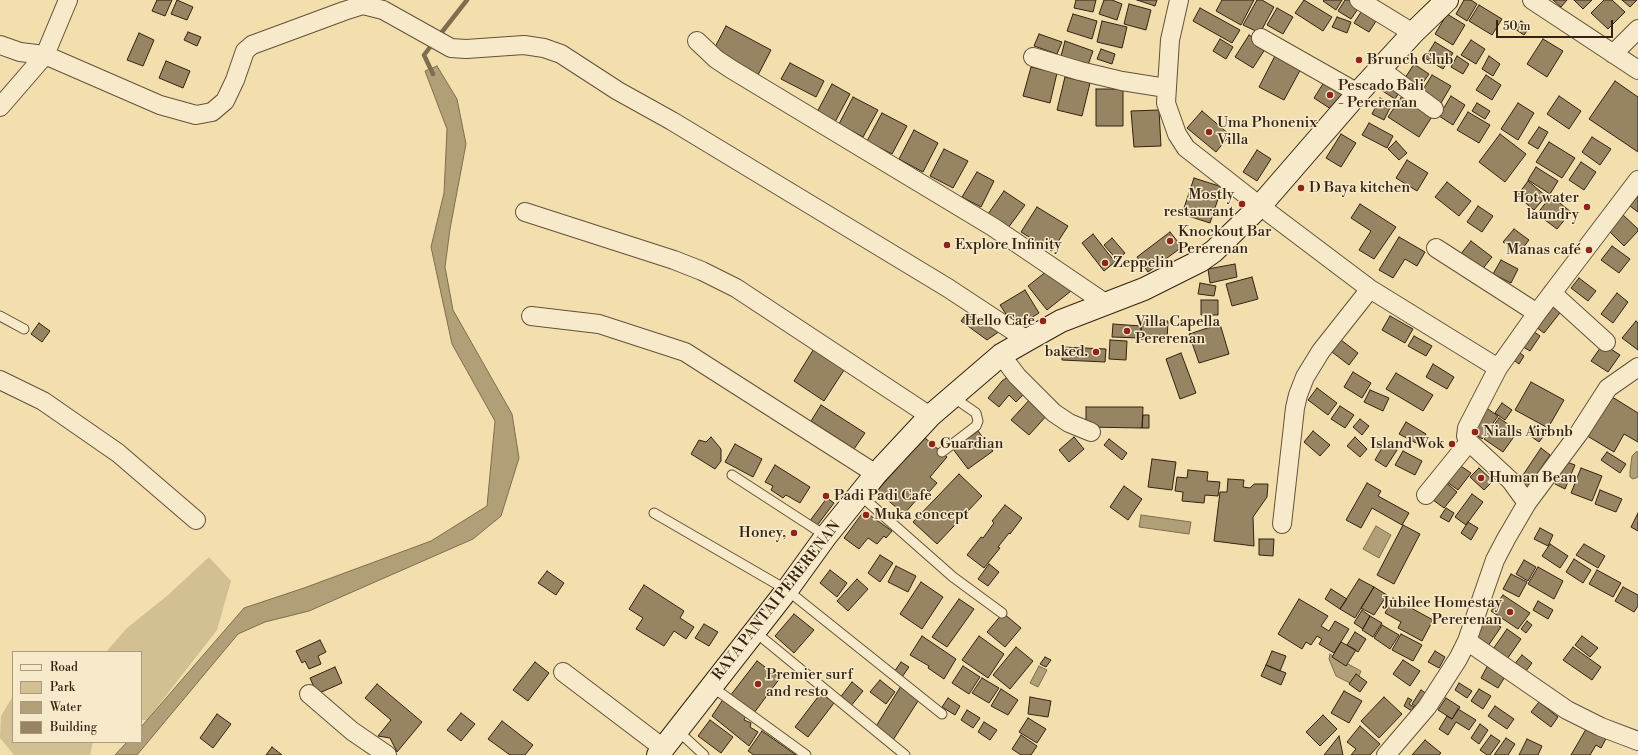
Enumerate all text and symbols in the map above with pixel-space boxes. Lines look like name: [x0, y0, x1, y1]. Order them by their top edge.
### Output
scale bar: [1498, 12, 1615, 38]
text: 50 m: [1503, 19, 1531, 34]
place label: Brunch Club: [1367, 51, 1453, 69]
marker: Brunch Club: [1354, 55, 1364, 65]
place label: Pescado Bali - Pererenan: [1338, 77, 1424, 112]
marker: Pescado Bali - Pererenan: [1325, 90, 1335, 100]
place label: Uma Phonenix Villa: [1217, 114, 1317, 149]
marker: Uma Phonenix Villa: [1204, 127, 1214, 137]
place label: D Baya kitchen: [1309, 179, 1410, 197]
marker: D Baya kitchen: [1296, 183, 1306, 193]
place label: Mostly restaurant: [1163, 186, 1234, 221]
place label: Hot water laundry: [1513, 189, 1579, 224]
marker: Mostly restaurant: [1237, 199, 1247, 209]
marker: Hot water laundry: [1582, 202, 1592, 212]
place label: Knockout Bar Pererenan: [1178, 223, 1272, 258]
place label: Explore Infinity: [955, 236, 1062, 254]
marker: Knockout Bar Pererenan: [1165, 236, 1175, 246]
marker: Explore Infinity: [942, 240, 952, 250]
place label: Manas café: [1506, 241, 1581, 259]
marker: Manas café: [1584, 245, 1594, 255]
place label: Zeppelin: [1113, 254, 1174, 272]
marker: Zeppelin: [1100, 258, 1110, 268]
place label: Hello Cafe: [964, 312, 1035, 330]
place label: Villa Capella Pererenan: [1135, 313, 1220, 348]
marker: Hello Cafe: [1038, 316, 1048, 326]
marker: Villa Capella Pererenan: [1122, 326, 1132, 336]
place label: baked.: [1045, 343, 1088, 361]
marker: baked.: [1091, 347, 1101, 357]
place label: Nialls Airbnb: [1483, 423, 1573, 441]
marker: Nialls Airbnb: [1470, 427, 1480, 437]
place label: Guardian: [940, 435, 1004, 453]
place label: Island Wok: [1370, 435, 1444, 453]
marker: Guardian: [927, 439, 937, 449]
marker: Island Wok: [1447, 439, 1457, 449]
place label: Human Bean: [1489, 469, 1577, 487]
marker: Human Bean: [1476, 473, 1486, 483]
place label: Padi Padi Cafe: [834, 487, 932, 505]
marker: Padi Padi Cafe: [821, 491, 831, 501]
place label: Muka concept: [874, 506, 969, 524]
marker: Muka concept: [861, 510, 871, 520]
street label: RAYA PANTAI PERERENAN: [709, 518, 845, 684]
place label: Honey,: [739, 524, 786, 542]
marker: Honey,: [789, 528, 799, 538]
place label: Jubilee Homestay Pererenan: [1383, 594, 1502, 629]
marker: Jubilee Homestay Pererenan: [1505, 607, 1515, 617]
legend: [12, 651, 142, 743]
text: Road: [50, 660, 78, 675]
place label: Premier surf and resto: [766, 666, 853, 701]
marker: Premier surf and resto: [753, 679, 763, 689]
text: Park: [50, 680, 75, 695]
text: Water: [50, 700, 82, 715]
text: Building: [50, 720, 97, 735]

